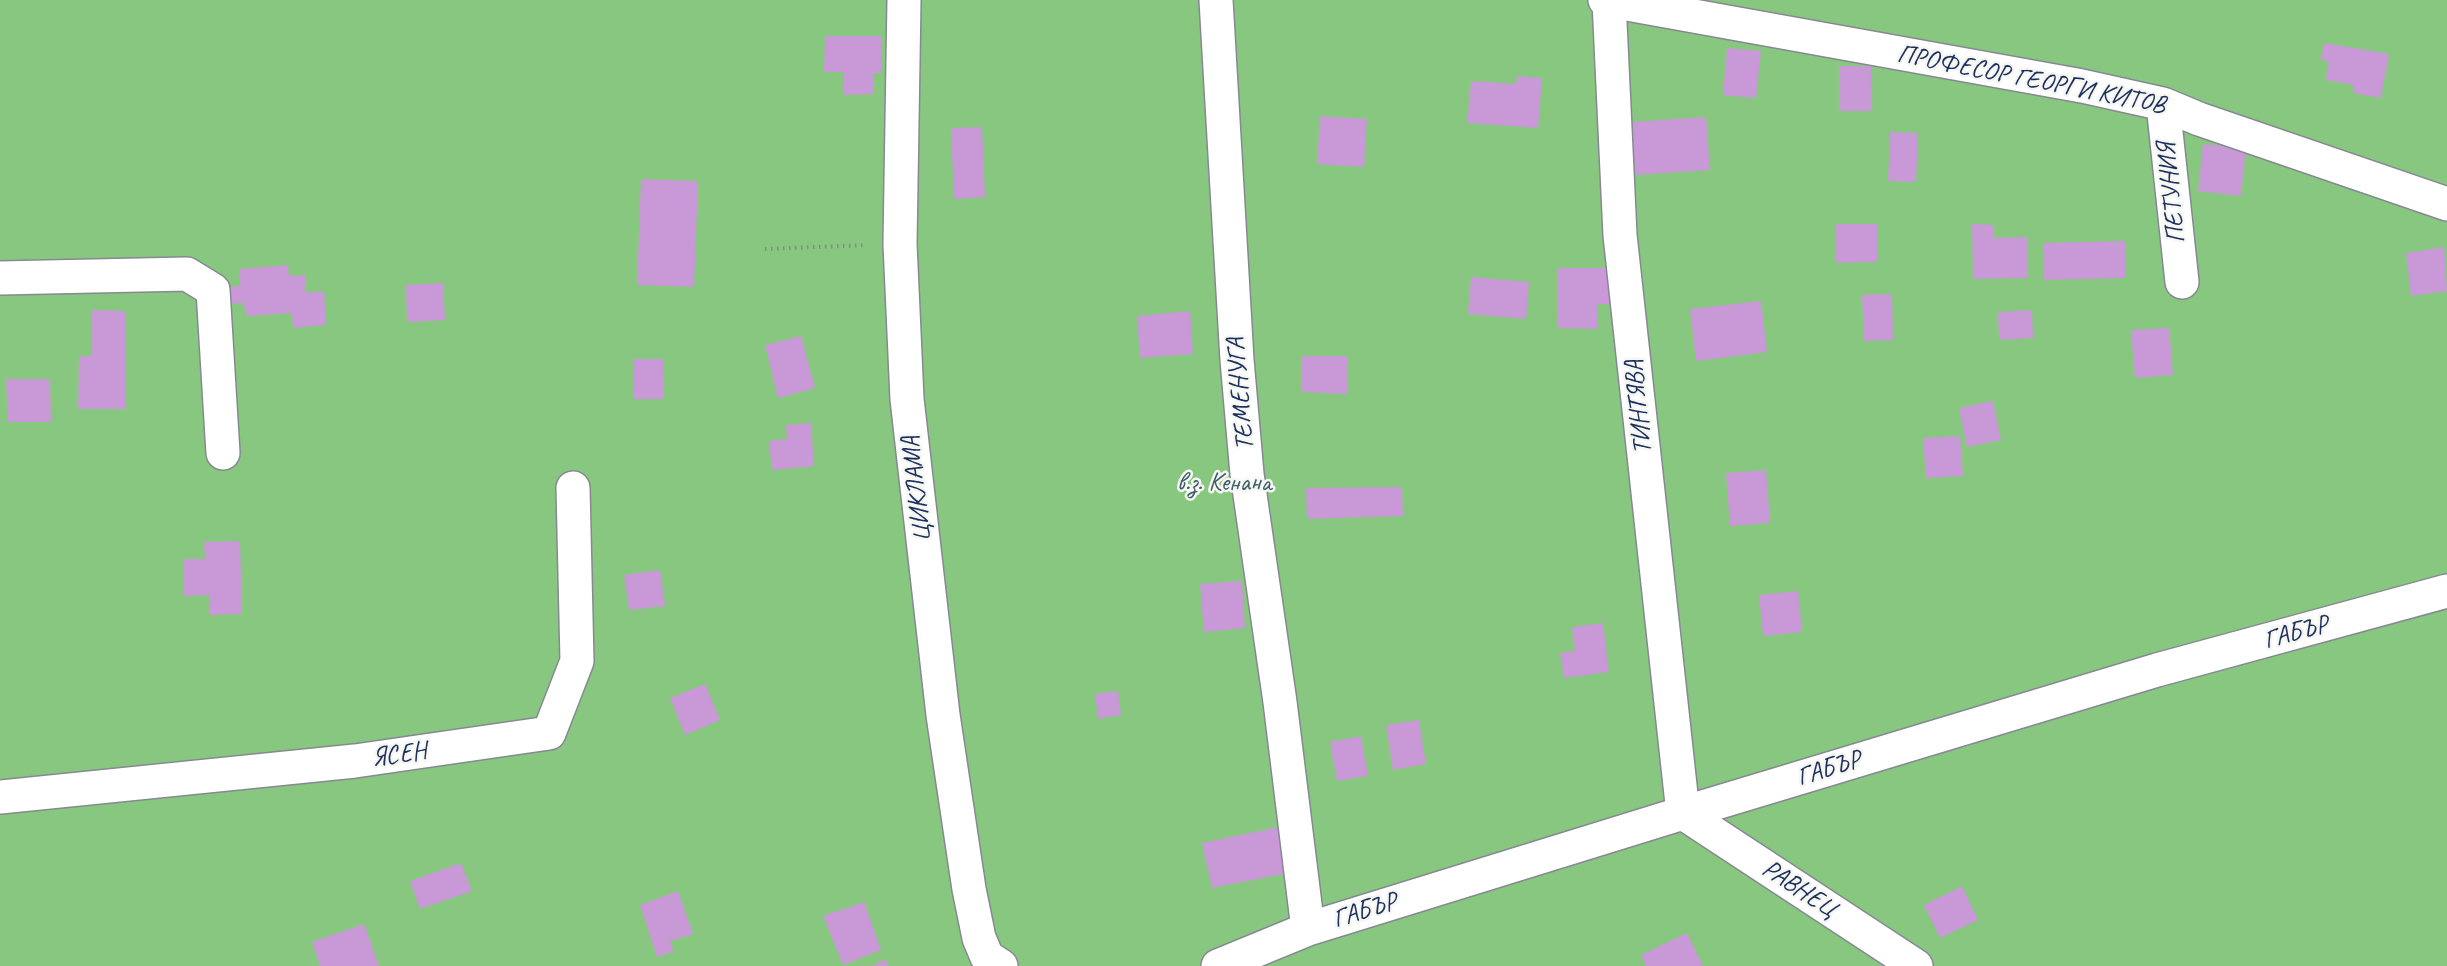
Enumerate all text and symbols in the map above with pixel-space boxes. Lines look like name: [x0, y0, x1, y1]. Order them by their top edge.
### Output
street label: ПРОФЕСОР ГЕОРГИ КИТОВ: [1895, 39, 2167, 121]
street label: ПЕТУНИЯ: [2151, 141, 2193, 245]
street label: ТЕМЕНУГА: [1221, 336, 1261, 452]
street label: ТИНТЯВА: [1619, 358, 1659, 456]
street label: ЦИКЛАМА: [895, 434, 939, 544]
park label: в.з. Кенана: [1177, 467, 1271, 499]
street label: ГАБЪР: [2260, 609, 2332, 657]
street label: ЯСЕН: [369, 736, 429, 774]
street label: ГАБЪР: [1793, 745, 1865, 793]
street label: РАВНЕЦ: [1756, 853, 1842, 925]
street label: ГАБЪР: [1329, 887, 1401, 935]

